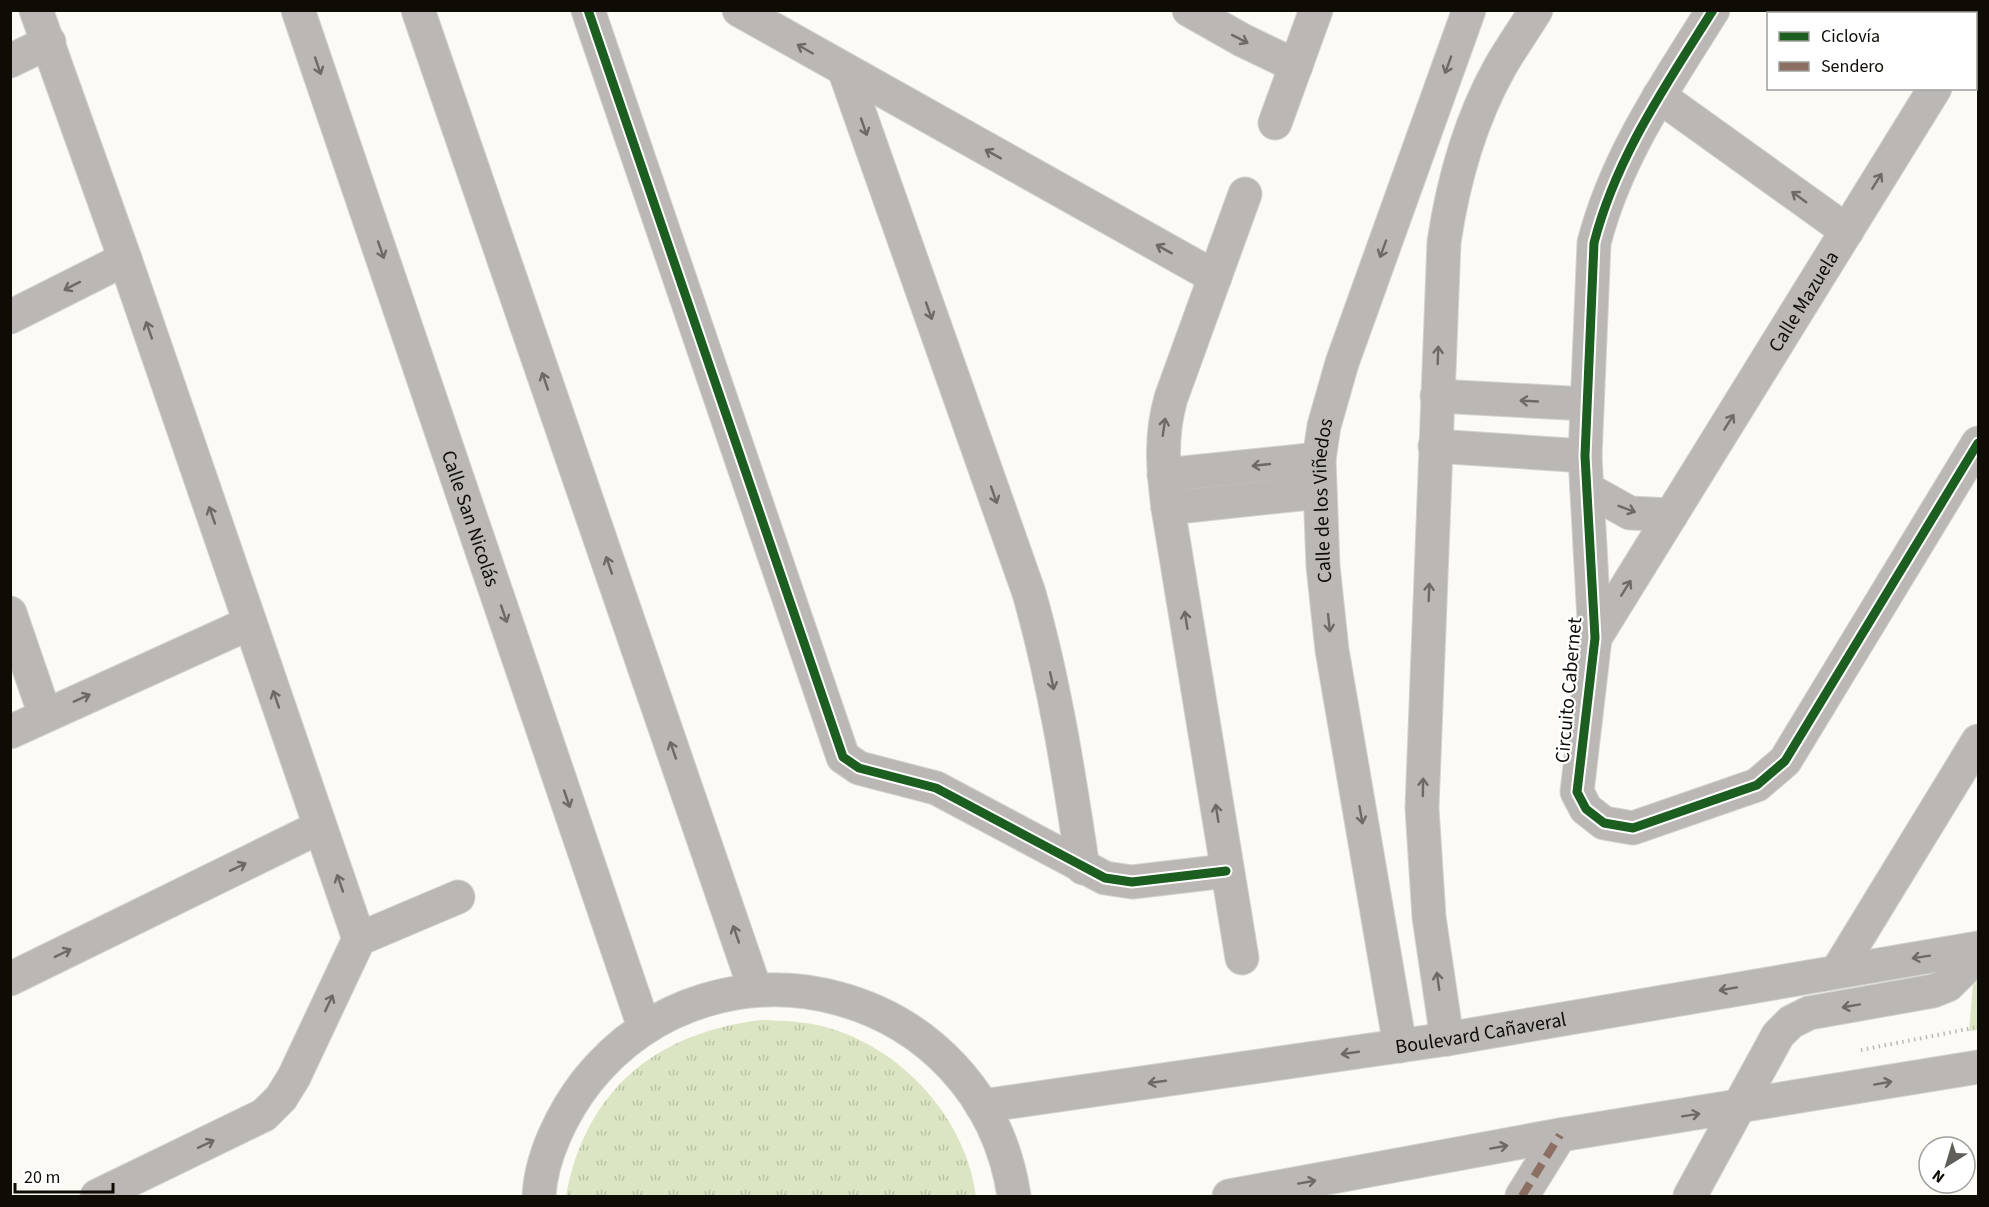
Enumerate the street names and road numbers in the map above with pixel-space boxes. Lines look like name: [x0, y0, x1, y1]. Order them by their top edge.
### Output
street label: Calle Mazuela: [1762, 246, 1846, 358]
street label: Calle de los Viñedos: [1306, 415, 1341, 584]
street label: Calle San Nicolás: [434, 447, 506, 591]
street label: Circuito Cabernet: [1549, 616, 1589, 764]
street label: Boulevard Cañaveral: [1393, 1006, 1568, 1061]

